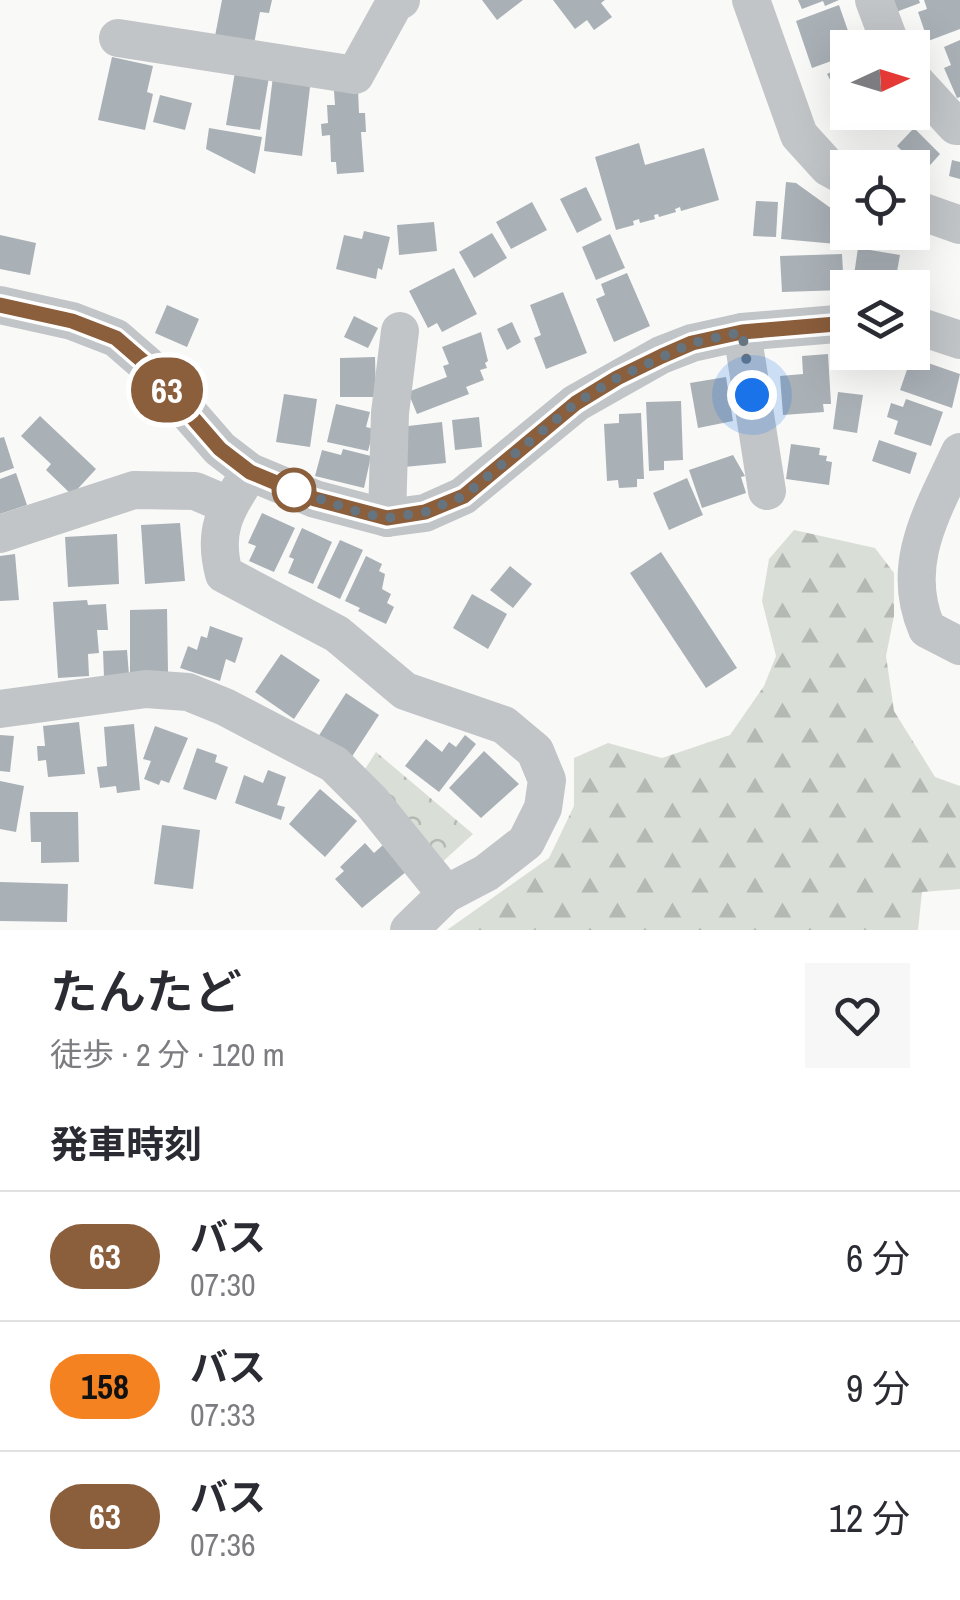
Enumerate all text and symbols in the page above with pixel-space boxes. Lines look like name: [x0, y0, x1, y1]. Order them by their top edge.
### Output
north arrow: [830, 30, 930, 130]
map controls: [830, 30, 930, 370]
button: locate: [830, 150, 930, 250]
button: layers: [830, 270, 930, 370]
line badge: 63: [122, 358, 212, 422]
text: 63: [151, 367, 183, 414]
your location: [727, 370, 777, 420]
unlabelled marker: [273, 469, 315, 511]
text: たんたど: [50, 959, 242, 1024]
button: heart: [805, 963, 910, 1068]
text: 徒歩 · 2 分 · 120 m: [50, 1033, 285, 1076]
text: 発車時刻: [50, 1119, 202, 1170]
text: バス: [190, 1212, 266, 1263]
text: 63: [89, 1233, 121, 1280]
text: 6 分: [846, 1233, 910, 1284]
text: 07:30: [190, 1263, 256, 1306]
text: バス: [190, 1342, 266, 1393]
text: 158: [81, 1363, 129, 1410]
text: 9 分: [846, 1363, 910, 1414]
text: 07:33: [190, 1393, 256, 1436]
text: バス: [190, 1472, 266, 1523]
text: 63: [89, 1493, 121, 1540]
text: 12 分: [829, 1493, 910, 1544]
text: 07:36: [190, 1523, 256, 1566]

